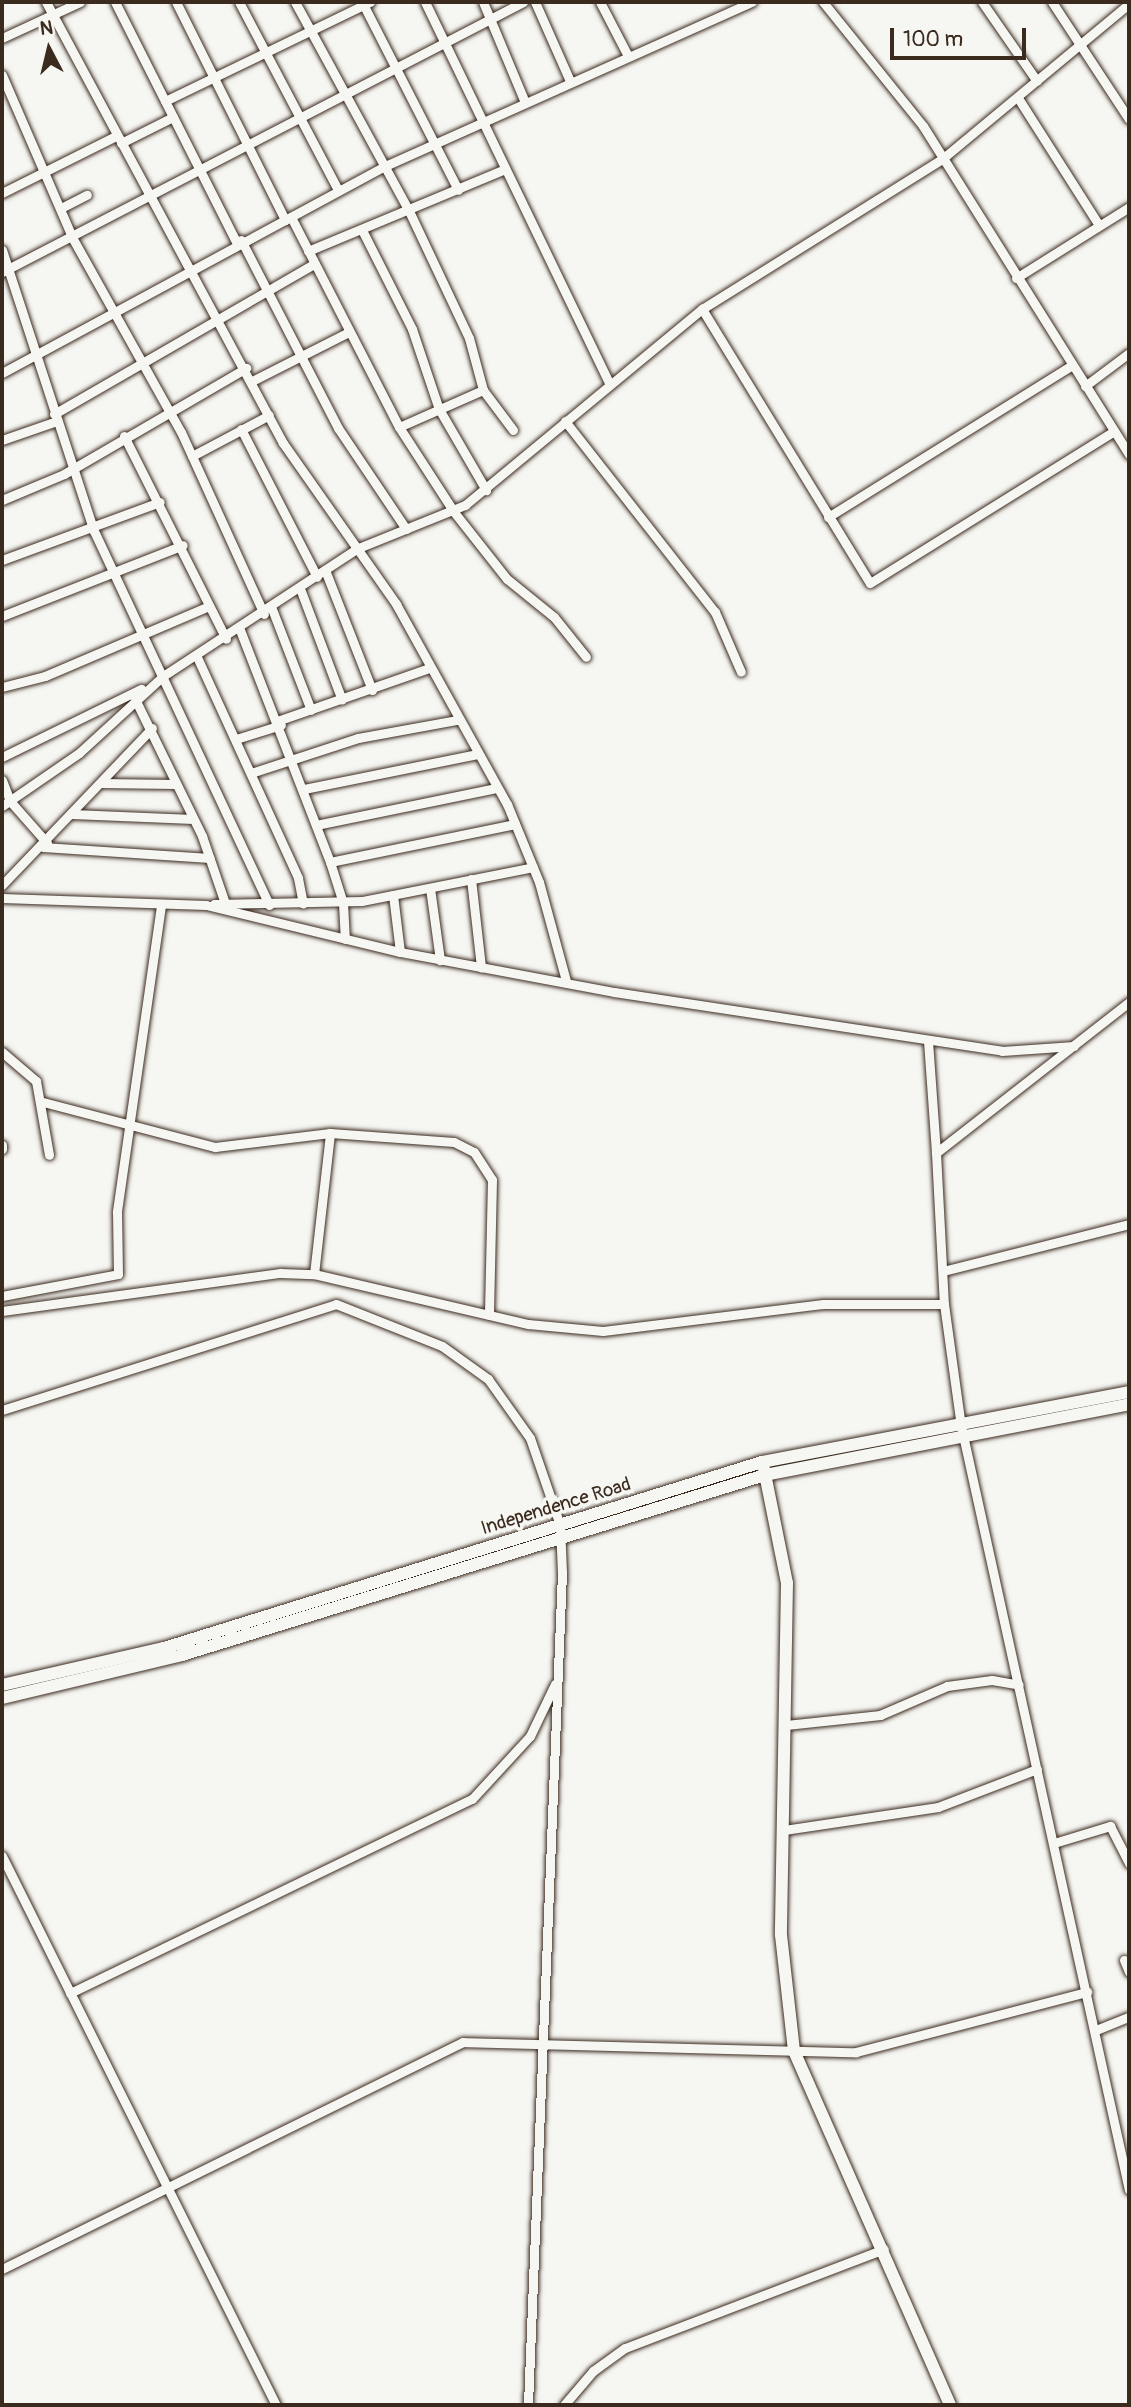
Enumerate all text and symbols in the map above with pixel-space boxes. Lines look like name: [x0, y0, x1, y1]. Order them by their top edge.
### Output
north arrow: [14, 14, 84, 84]
scale bar: [893, 14, 1030, 58]
text: N: [39, 15, 54, 41]
text: 100 m: [903, 26, 963, 53]
street label: Independence Road: [478, 1473, 634, 1541]

